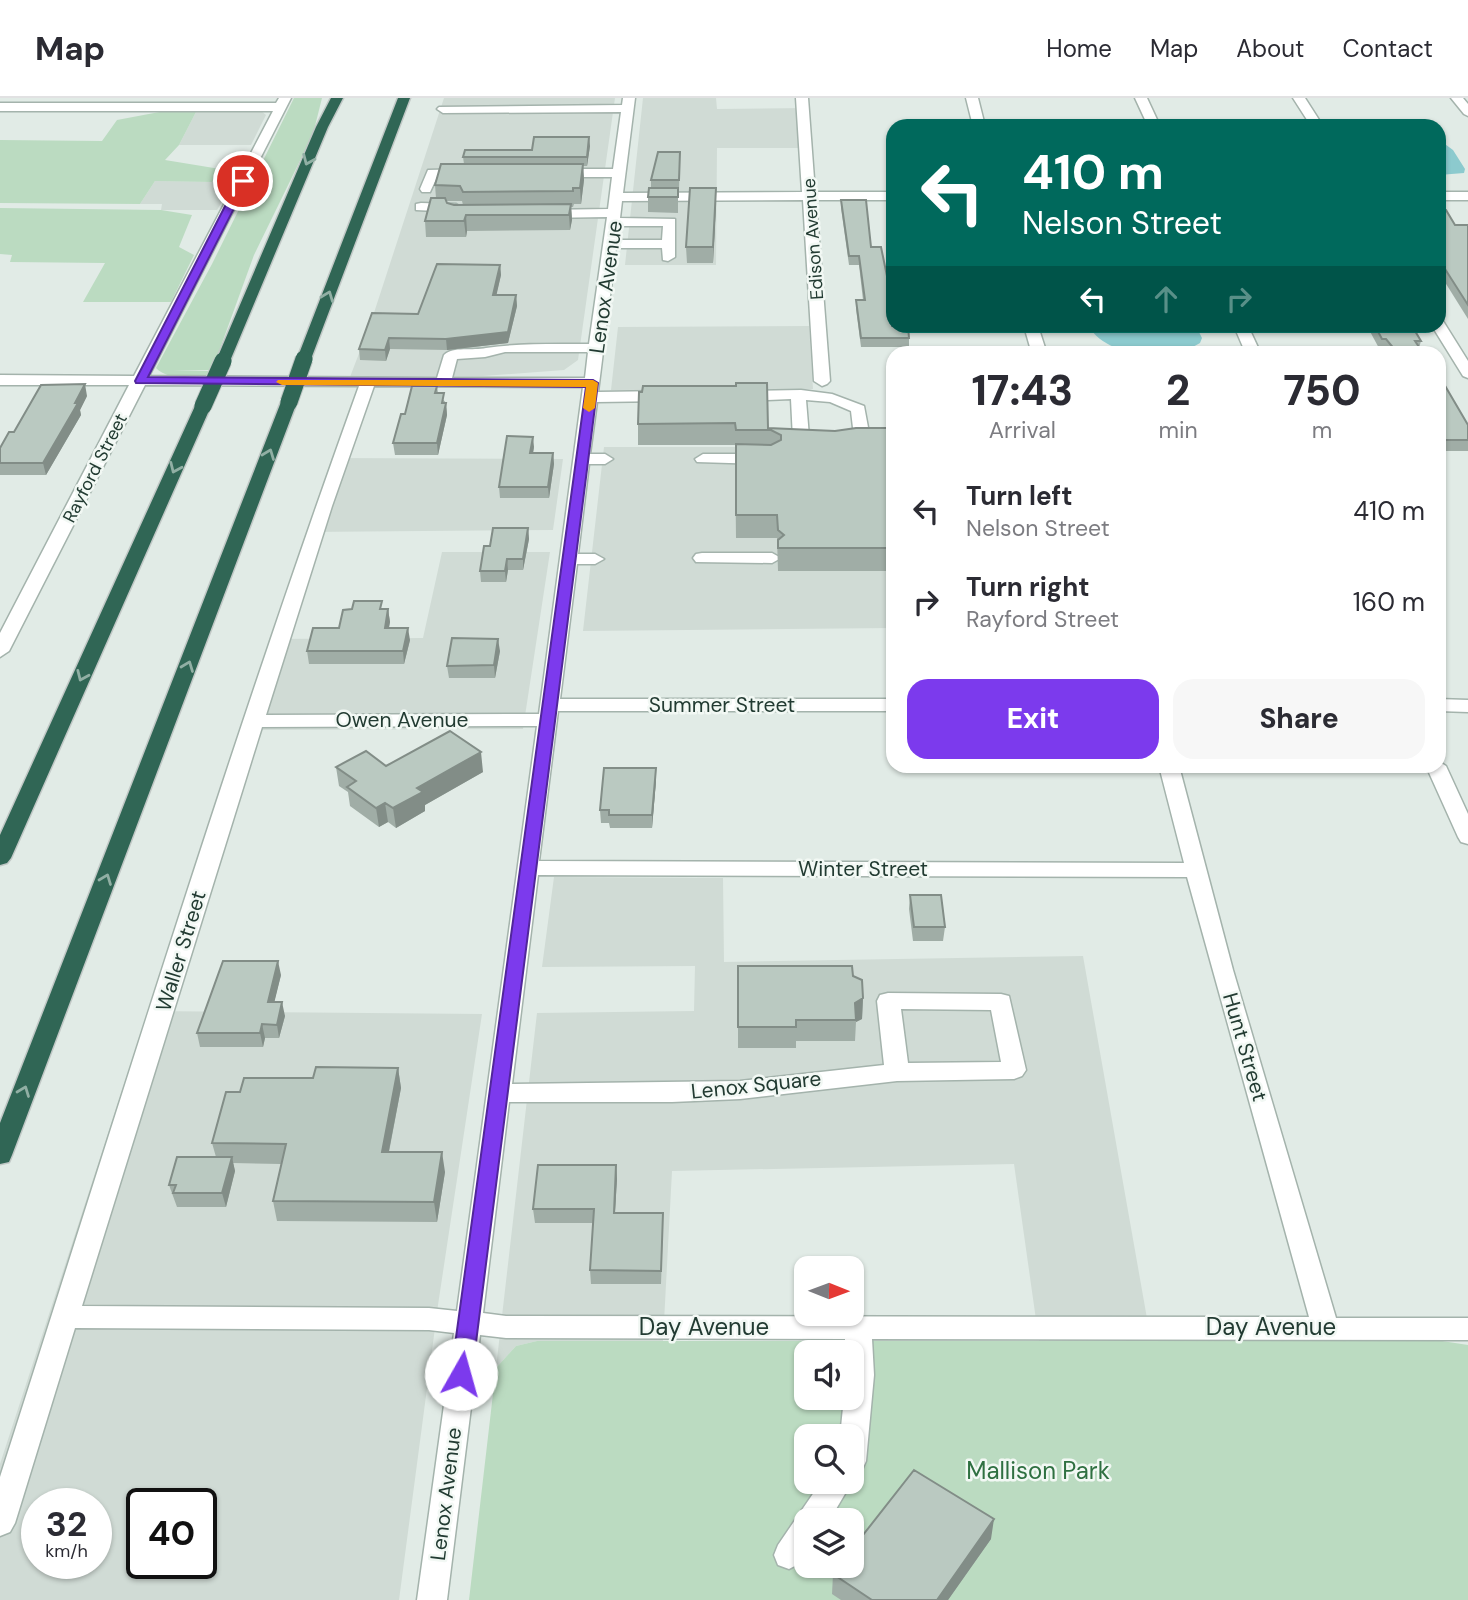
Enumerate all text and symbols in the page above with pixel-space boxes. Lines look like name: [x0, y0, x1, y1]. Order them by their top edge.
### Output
text: Map: [35, 27, 105, 70]
text: Home: [1046, 33, 1112, 64]
text: Map: [1150, 33, 1198, 64]
text: About: [1236, 33, 1305, 64]
text: Contact: [1343, 33, 1433, 64]
text: 410 m: [1022, 140, 1164, 204]
icon: left: [907, 147, 998, 238]
pin: [213, 151, 273, 211]
one-way arrow: [302, 153, 316, 165]
icon: arrive: [224, 162, 262, 200]
street label: Edison Avenue: [797, 177, 829, 301]
text: Nelson Street: [1022, 202, 1222, 244]
street label: Lenox Avenue: [583, 219, 629, 355]
icon: left: [1074, 280, 1112, 318]
icon: ahead: [1147, 280, 1185, 318]
icon: right: [1220, 280, 1258, 318]
one-way arrow: [320, 290, 334, 302]
text: 17:43: [971, 363, 1073, 418]
text: 2: [1166, 363, 1190, 418]
text: 750: [1283, 363, 1361, 418]
street label: Rayford Street: [57, 409, 133, 527]
text: Arrival: [989, 415, 1056, 445]
text: min: [1159, 415, 1198, 445]
text: m: [1312, 415, 1332, 445]
one-way arrow: [261, 448, 275, 460]
one-way arrow: [169, 461, 183, 473]
text: Turn left: [966, 479, 1073, 513]
icon: left: [907, 492, 945, 530]
text: 410 m: [1353, 494, 1425, 528]
text: Nelson Street: [966, 513, 1110, 543]
text: Turn right: [966, 570, 1090, 604]
icon: right: [907, 583, 945, 621]
text: 160 m: [1353, 585, 1425, 619]
text: Rayford Street: [966, 604, 1119, 634]
one-way arrow: [179, 661, 193, 673]
one-way arrow: [76, 668, 90, 681]
button: Exit: [907, 679, 1159, 759]
button: Share: [1173, 679, 1425, 759]
street label: Summer Street: [649, 691, 795, 719]
street label: Owen Avenue: [336, 706, 468, 734]
street label: Winter Street: [798, 855, 928, 883]
one-way arrow: [98, 873, 112, 885]
street label: Waller Street: [149, 887, 213, 1015]
street label: Hunt Street: [1216, 989, 1274, 1105]
street label: Lenox Square: [690, 1064, 823, 1106]
one-way arrow: [16, 1085, 30, 1097]
north arrow: [794, 1256, 864, 1326]
map controls: [794, 1256, 864, 1578]
street label: Day Avenue: [639, 1311, 769, 1342]
street label: Day Avenue: [1206, 1311, 1336, 1342]
position arrow: [424, 1337, 498, 1411]
button: sound: [794, 1340, 864, 1410]
button: search: [794, 1424, 864, 1494]
street label: Lenox Avenue: [424, 1426, 468, 1562]
park label: Mallison Park: [966, 1455, 1110, 1486]
speed limit sign: 40: [126, 1488, 217, 1579]
text: 32: [46, 1501, 87, 1547]
button: layers: [794, 1508, 864, 1578]
text: km/h: [45, 1539, 88, 1563]

